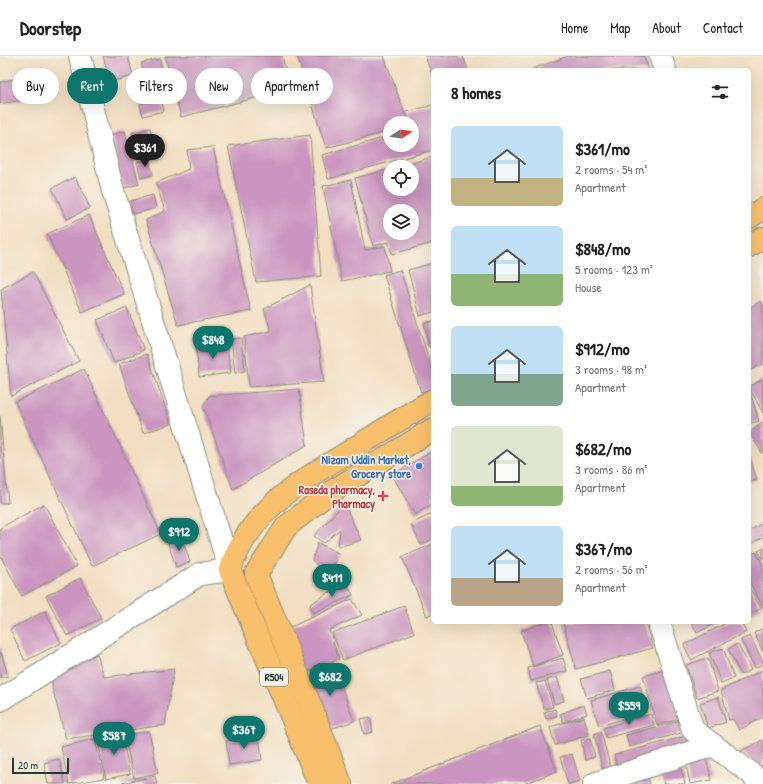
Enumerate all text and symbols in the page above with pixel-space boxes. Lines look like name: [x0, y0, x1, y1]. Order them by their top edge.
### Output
text: Doorstep: [20, 15, 81, 41]
text: Home: [561, 18, 588, 37]
text: Map: [610, 18, 630, 37]
text: About: [652, 18, 681, 37]
text: Contact: [703, 18, 743, 37]
chip: Buy: [12, 68, 59, 104]
chip: Rent: [67, 68, 118, 104]
chip: Filters: [126, 68, 187, 104]
chip: New: [195, 68, 243, 104]
chip: Apartment: [251, 68, 333, 104]
text: 8 homes: [451, 81, 501, 104]
icon: filters: [709, 81, 731, 103]
north arrow: [383, 116, 419, 152]
map controls: [383, 116, 419, 240]
pin: $361: [121, 134, 169, 168]
text: $361/mo: [575, 137, 630, 160]
text: $361: [134, 138, 156, 156]
icon: home: [483, 142, 531, 190]
button: locate: [383, 160, 419, 196]
text: 2 rooms · 54 m²: [575, 160, 647, 178]
text: Apartment: [575, 178, 626, 196]
button: layers: [383, 204, 419, 240]
text: $848/mo: [575, 237, 630, 260]
icon: home: [483, 242, 531, 290]
text: 5 rooms · 123 m²: [575, 260, 653, 278]
text: House: [575, 278, 602, 296]
pin: $848: [189, 326, 237, 360]
text: $848: [202, 330, 224, 348]
text: $912/mo: [575, 337, 630, 360]
icon: home: [483, 342, 531, 390]
text: 3 rooms · 98 m²: [575, 360, 647, 378]
text: Apartment: [575, 378, 626, 396]
text: $682/mo: [575, 437, 631, 460]
icon: home: [483, 442, 531, 490]
place label: Nizam Uddin Market, Grocery store: [322, 451, 412, 483]
text: 3 rooms · 86 m²: [575, 460, 647, 478]
marker: Nizam Uddin Market, Grocery store: [414, 461, 424, 471]
text: Apartment: [575, 478, 626, 496]
place label: Raseda pharmacy, Pharmacy: [299, 481, 376, 513]
marker: Raseda pharmacy, Pharmacy: [378, 491, 388, 501]
pin: $912: [155, 518, 203, 552]
text: $912: [168, 522, 190, 540]
text: $367/mo: [575, 537, 632, 560]
icon: home: [483, 542, 531, 590]
text: 2 rooms · 56 m²: [575, 560, 648, 578]
pin: $411: [308, 564, 356, 598]
text: $411: [322, 568, 342, 586]
text: Apartment: [575, 578, 626, 596]
pin: $682: [306, 663, 354, 697]
text: $682: [318, 667, 342, 685]
road number: R504: [260, 668, 288, 686]
pin: $559: [605, 692, 653, 726]
text: $559: [618, 696, 640, 714]
pin: $367: [220, 716, 268, 750]
text: $367: [232, 720, 256, 738]
pin: $587: [90, 722, 138, 756]
text: $587: [102, 726, 126, 744]
scale bar: [12, 756, 69, 775]
text: 20 m: [18, 758, 38, 772]

